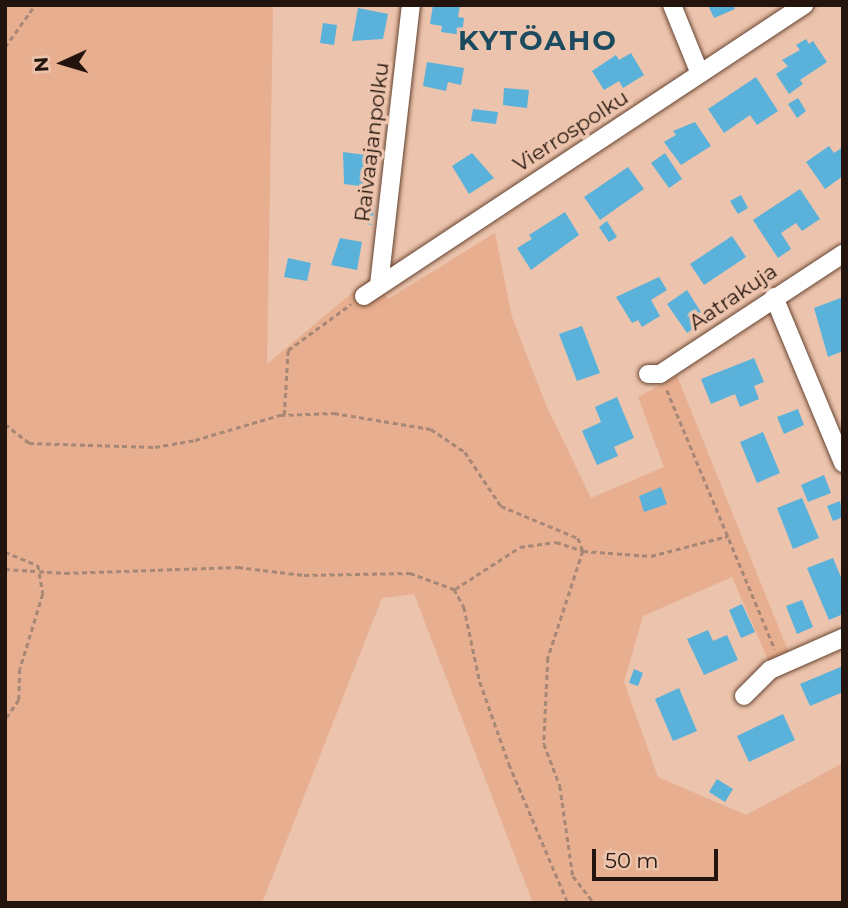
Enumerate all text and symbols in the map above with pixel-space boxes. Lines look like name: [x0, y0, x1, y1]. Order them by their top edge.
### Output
district label: KYTÖAHO: [459, 23, 617, 57]
north arrow: [28, 28, 98, 98]
text: N: [30, 56, 54, 73]
street label: Raivaajanpolku: [350, 61, 394, 223]
street label: Vierrospolku: [509, 84, 633, 178]
street label: Aatrakuja: [684, 258, 782, 336]
scale bar: [596, 834, 722, 878]
text: 50 m: [605, 848, 659, 873]

